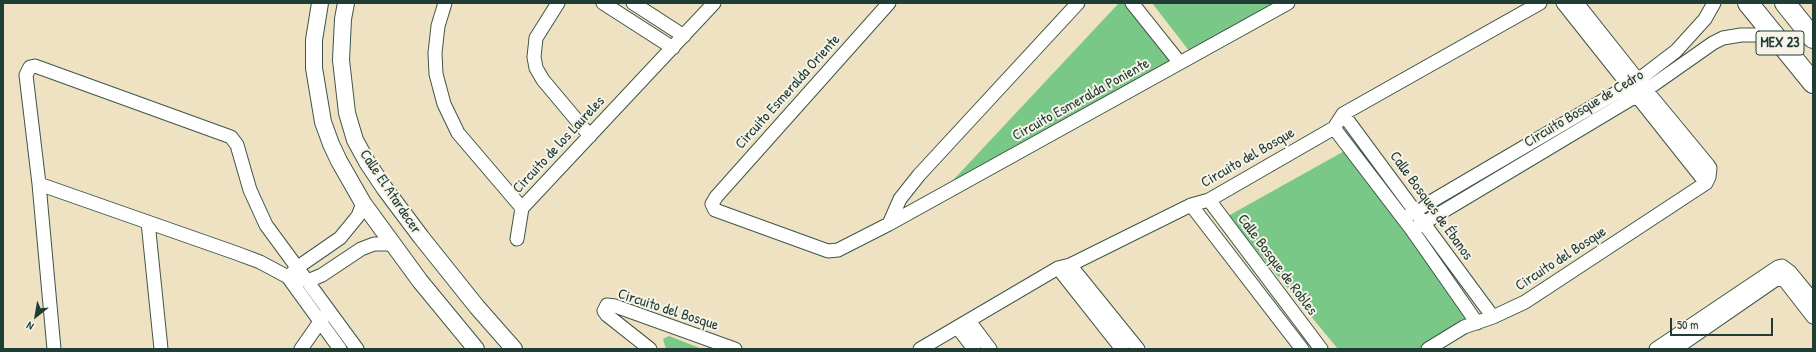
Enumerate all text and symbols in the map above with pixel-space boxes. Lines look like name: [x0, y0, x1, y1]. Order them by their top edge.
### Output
street label: Circuito Esmeralda Oriente: [732, 31, 844, 153]
road number: MEX 23: [1756, 31, 1804, 55]
street label: Circuito Esmeralda Poniente: [1009, 55, 1153, 145]
street label: Circuito Bosque de Cedro: [1521, 66, 1647, 152]
street label: Circuito de los Laureles: [509, 93, 609, 197]
street label: Circuito del Bosque: [1198, 124, 1298, 192]
street label: Calle El Atardecer: [355, 147, 425, 237]
street label: Calle Bosques de Ébanos: [1385, 148, 1477, 264]
street label: Calle Bosque de Robles: [1233, 211, 1321, 319]
street label: Circuito del Bosque: [1512, 223, 1610, 295]
street label: Circuito del Bosque: [615, 285, 721, 335]
north arrow: [16, 296, 56, 336]
scale bar: [1672, 310, 1775, 336]
text: 50 m: [1677, 316, 1698, 333]
text: N: [24, 319, 36, 334]

